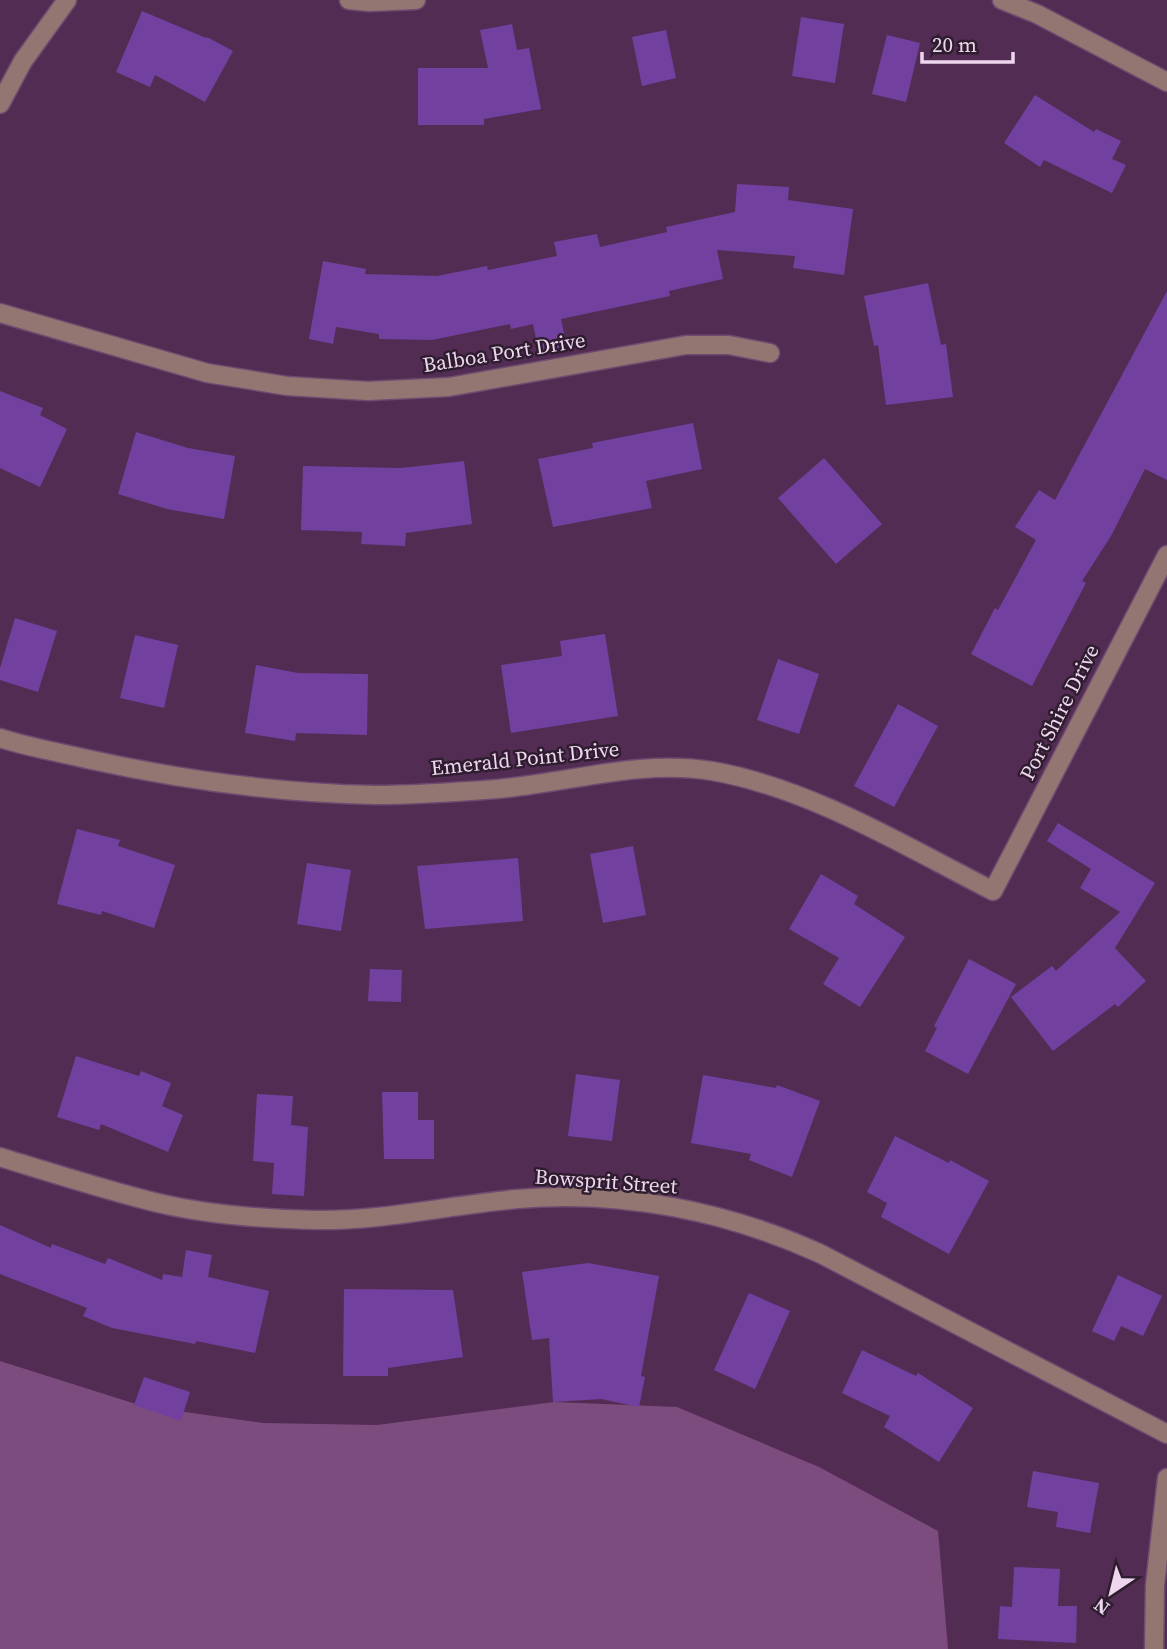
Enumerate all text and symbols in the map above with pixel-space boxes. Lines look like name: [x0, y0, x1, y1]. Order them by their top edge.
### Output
scale bar: [922, 21, 1013, 65]
text: 20 m: [932, 30, 977, 59]
street label: Balboa Port Drive: [420, 325, 588, 379]
street label: Port Shire Drive: [1012, 639, 1106, 785]
street label: Emerald Point Drive: [429, 734, 621, 782]
street label: Bowsprit Street: [534, 1162, 678, 1200]
north arrow: [1076, 1558, 1146, 1628]
text: N: [1088, 1592, 1114, 1622]

